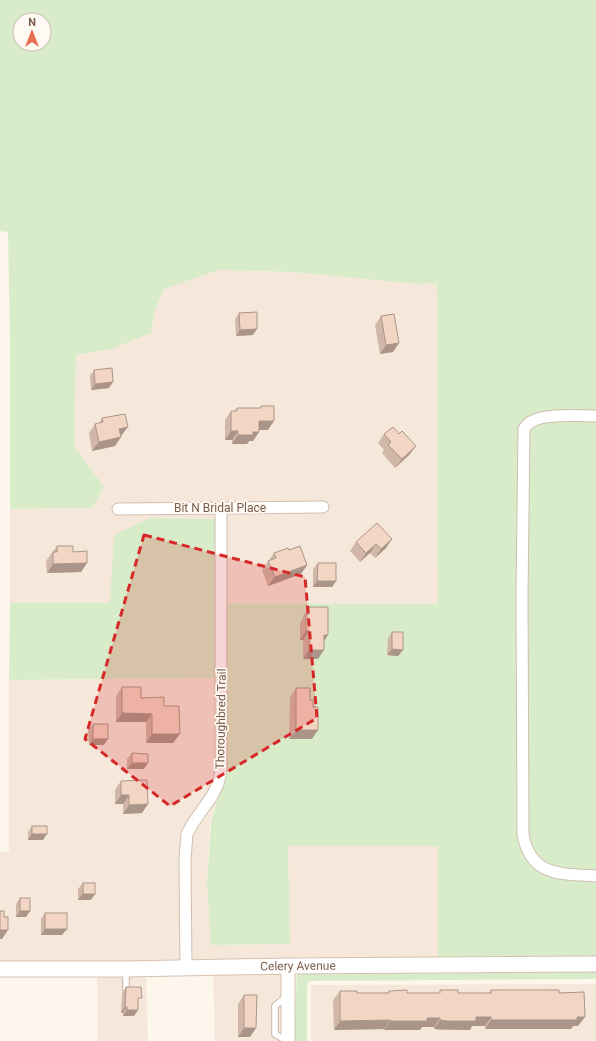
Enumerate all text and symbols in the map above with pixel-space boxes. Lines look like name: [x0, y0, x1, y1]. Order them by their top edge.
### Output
north arrow: [12, 12, 52, 52]
text: N: [28, 16, 36, 29]
street label: Bit N Bridal Place: [174, 501, 266, 515]
street label: Thoroughbred Trail: [213, 668, 229, 770]
street label: Celery Avenue: [260, 959, 336, 974]

